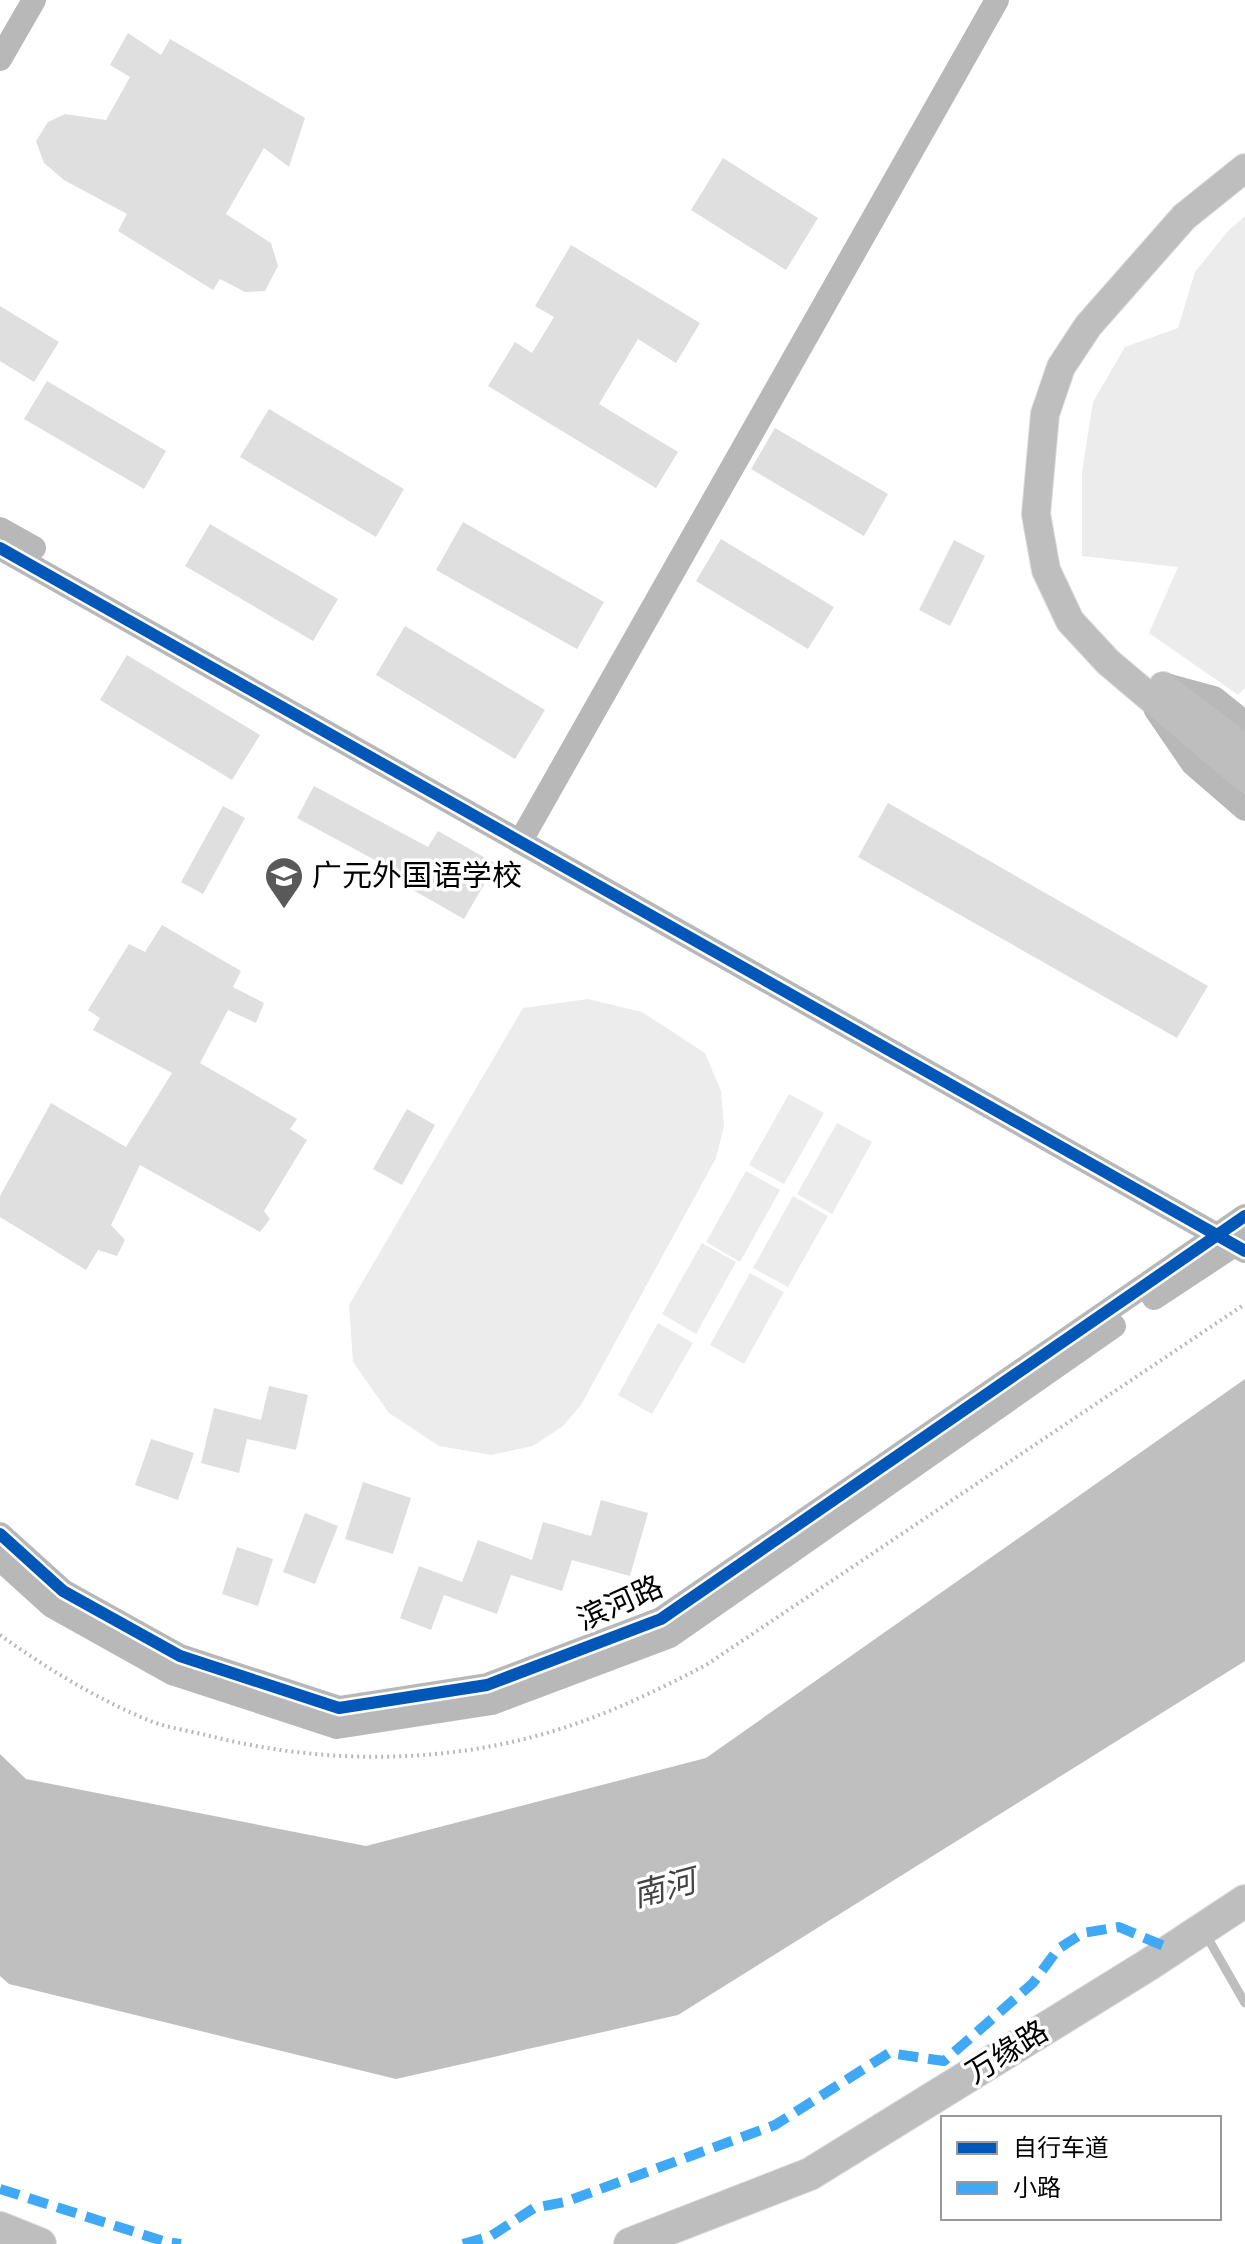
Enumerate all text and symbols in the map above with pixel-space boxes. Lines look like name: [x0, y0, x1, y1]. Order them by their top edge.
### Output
school or university icon: 广元外国语学校: [263, 855, 305, 910]
place label: 广元外国语学校: [312, 855, 522, 892]
street label: 滨河路: [570, 1566, 668, 1636]
water label: 南河: [627, 1857, 705, 1914]
street label: 万缘路: [958, 2010, 1054, 2089]
legend: [941, 2116, 1221, 2220]
text: 自行车道: [1013, 2132, 1109, 2161]
text: 小路: [1013, 2172, 1061, 2201]

